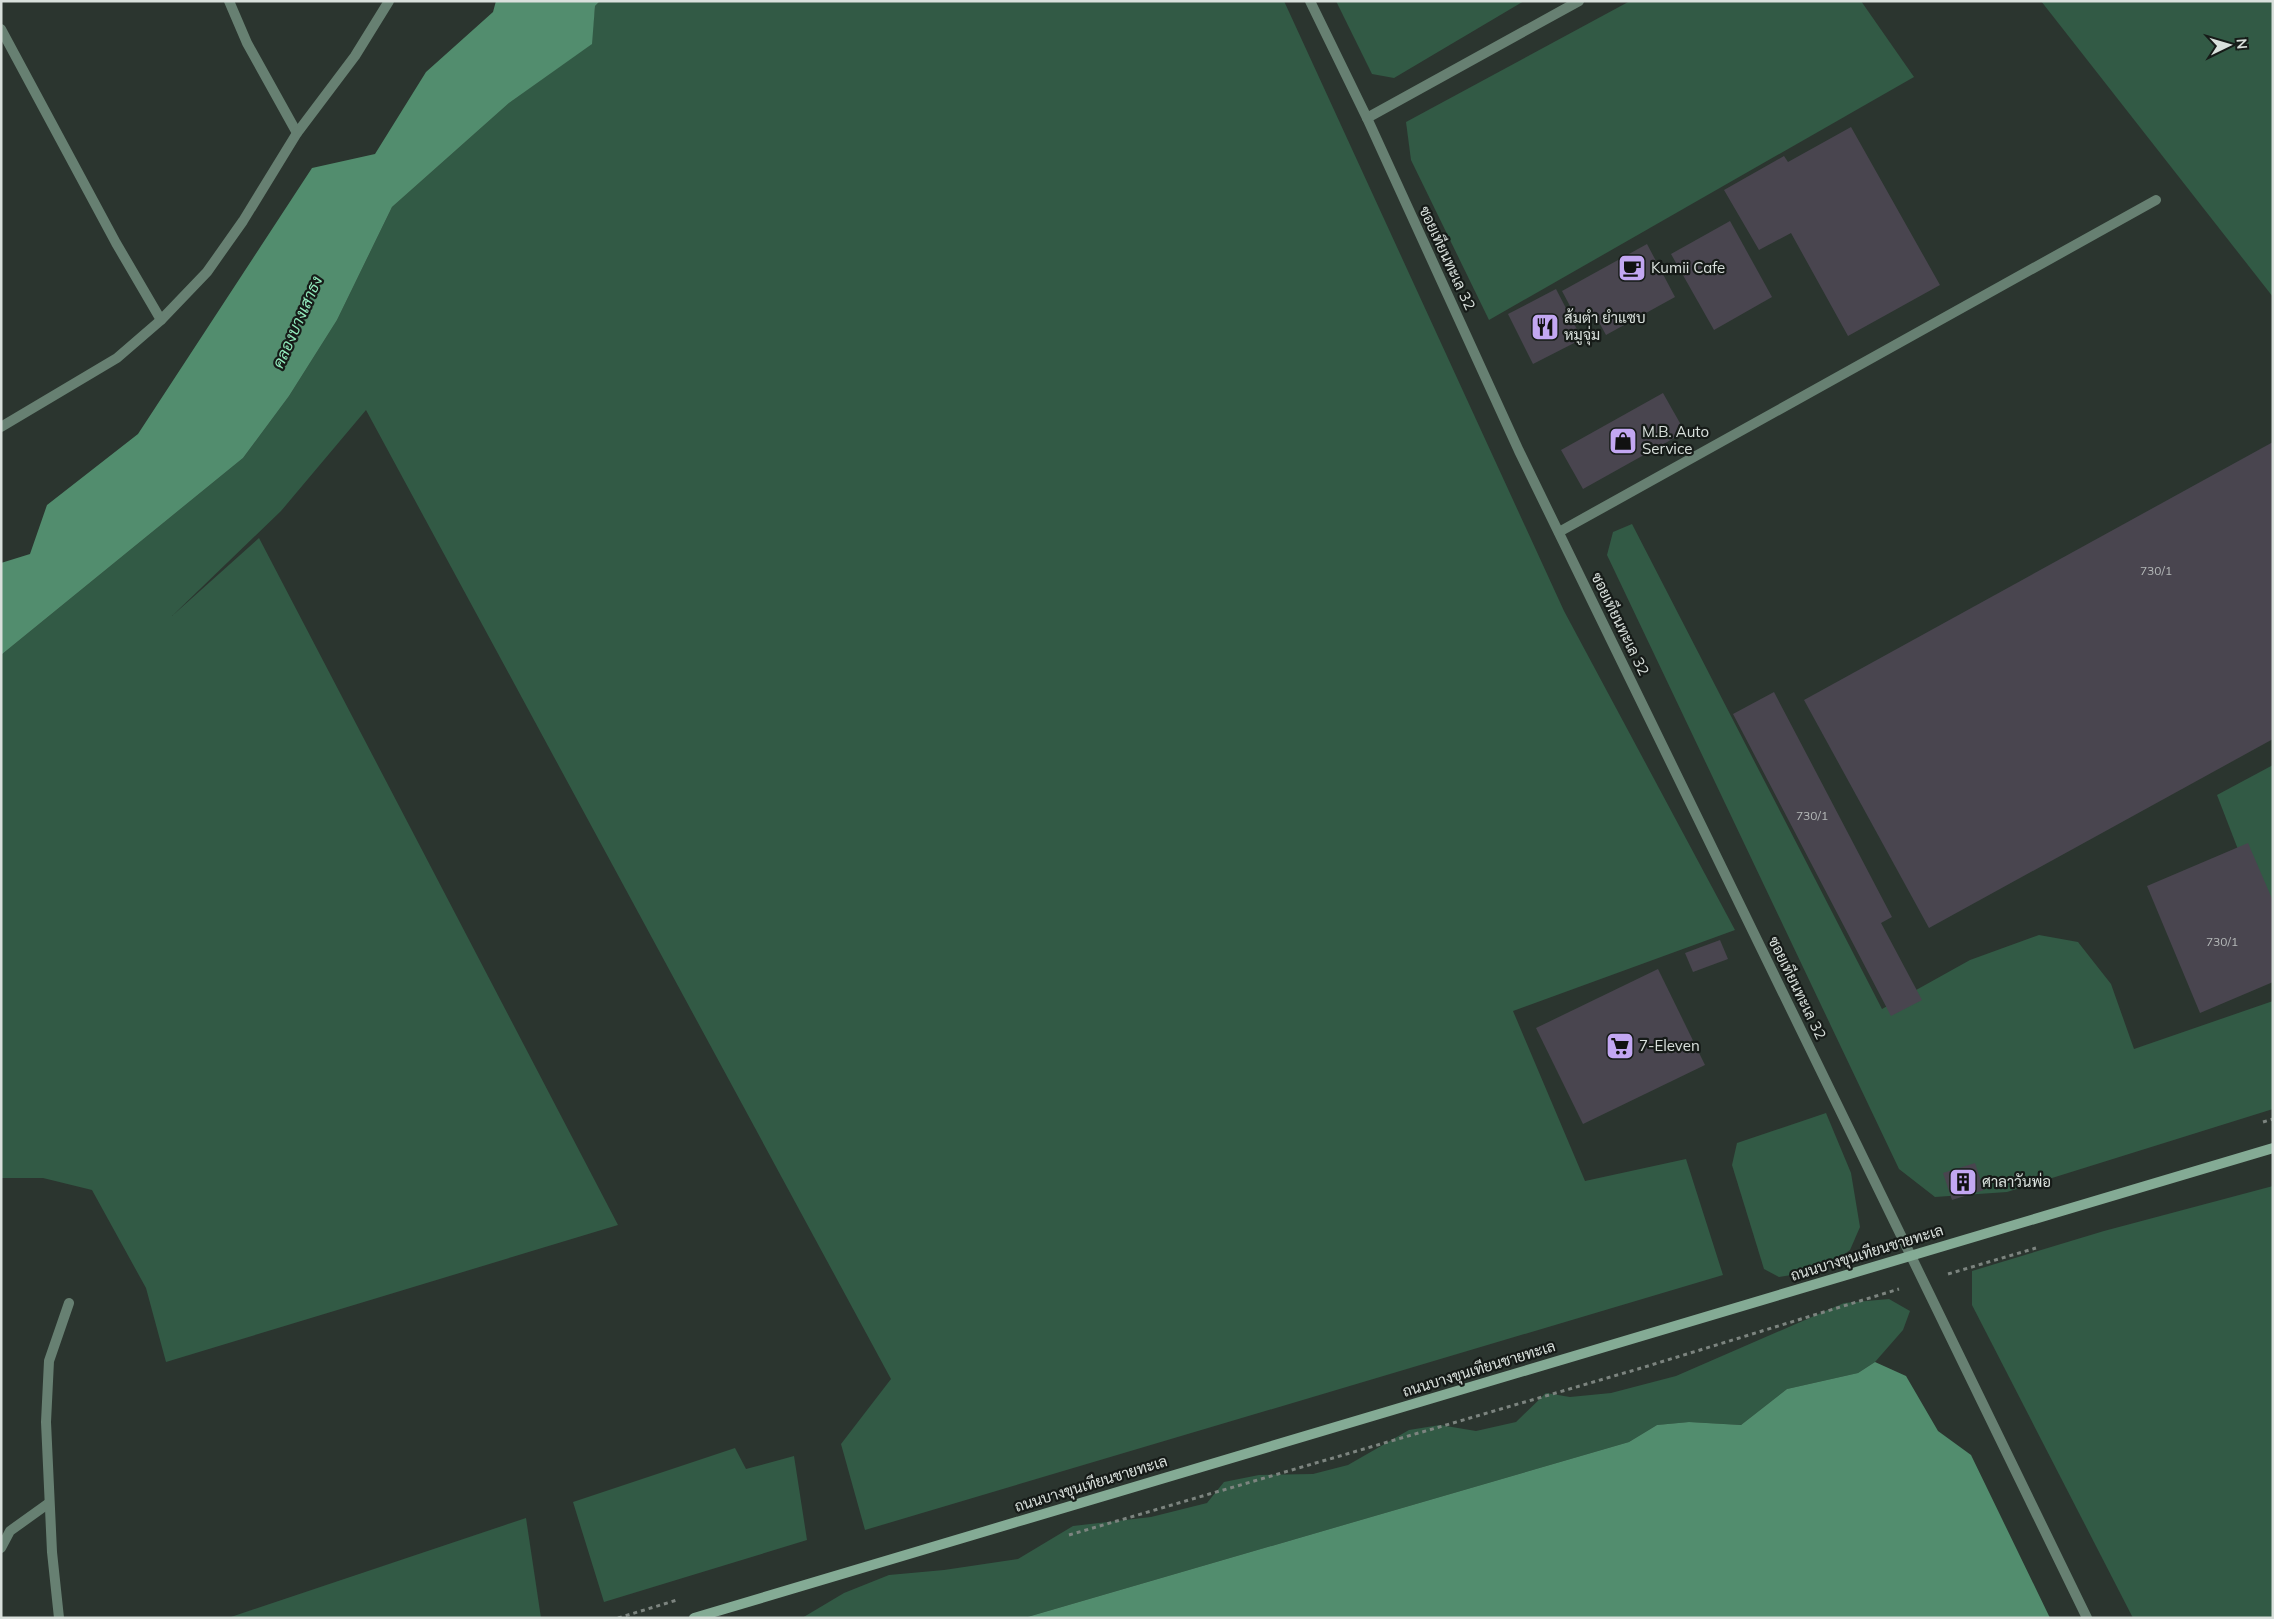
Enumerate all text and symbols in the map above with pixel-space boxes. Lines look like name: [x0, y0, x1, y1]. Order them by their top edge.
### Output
north arrow: [2204, 20, 2254, 70]
text: N: [2233, 38, 2251, 50]
street label: ซอยเทียนทะเล 32: [1415, 203, 1480, 313]
cafe icon: Kumii Cafe: [1617, 253, 1647, 283]
place label: Kumii Cafe: [1651, 258, 1725, 277]
water label: คลองบางเสาธง: [268, 273, 326, 371]
place label: ส้มตำ ยำแซบ หมูจุ่ม: [1564, 308, 1646, 346]
restaurant icon: ส้มตำ ยำแซบ หมูจุ่ม: [1530, 312, 1560, 342]
place label: M.B. Auto Service: [1642, 422, 1709, 458]
shop icon: M.B. Auto Service: [1608, 426, 1638, 456]
house number: 730/1: [2140, 563, 2172, 578]
street label: ซอยเทียนทะเล 32: [1587, 569, 1654, 678]
house number: 730/1: [1796, 808, 1828, 823]
street label: ซอยเทียนทะเล 32: [1764, 933, 1831, 1042]
house number: 730/1: [2206, 934, 2238, 949]
supermarket icon: 7-Eleven: [1605, 1031, 1635, 1061]
place label: 7-Eleven: [1639, 1036, 1700, 1055]
building icon: ศาลาวันพ่อ: [1948, 1167, 1978, 1197]
place label: ศาลาวันพ่อ: [1982, 1172, 2051, 1191]
street label: ถนนบางขุนเทียนชายทะเล: [1788, 1220, 1946, 1287]
street label: ถนนบางขุนเทียนชายทะเล: [1400, 1336, 1558, 1403]
street label: ถนนบางขุนเทียนชายทะเล: [1012, 1451, 1170, 1518]

